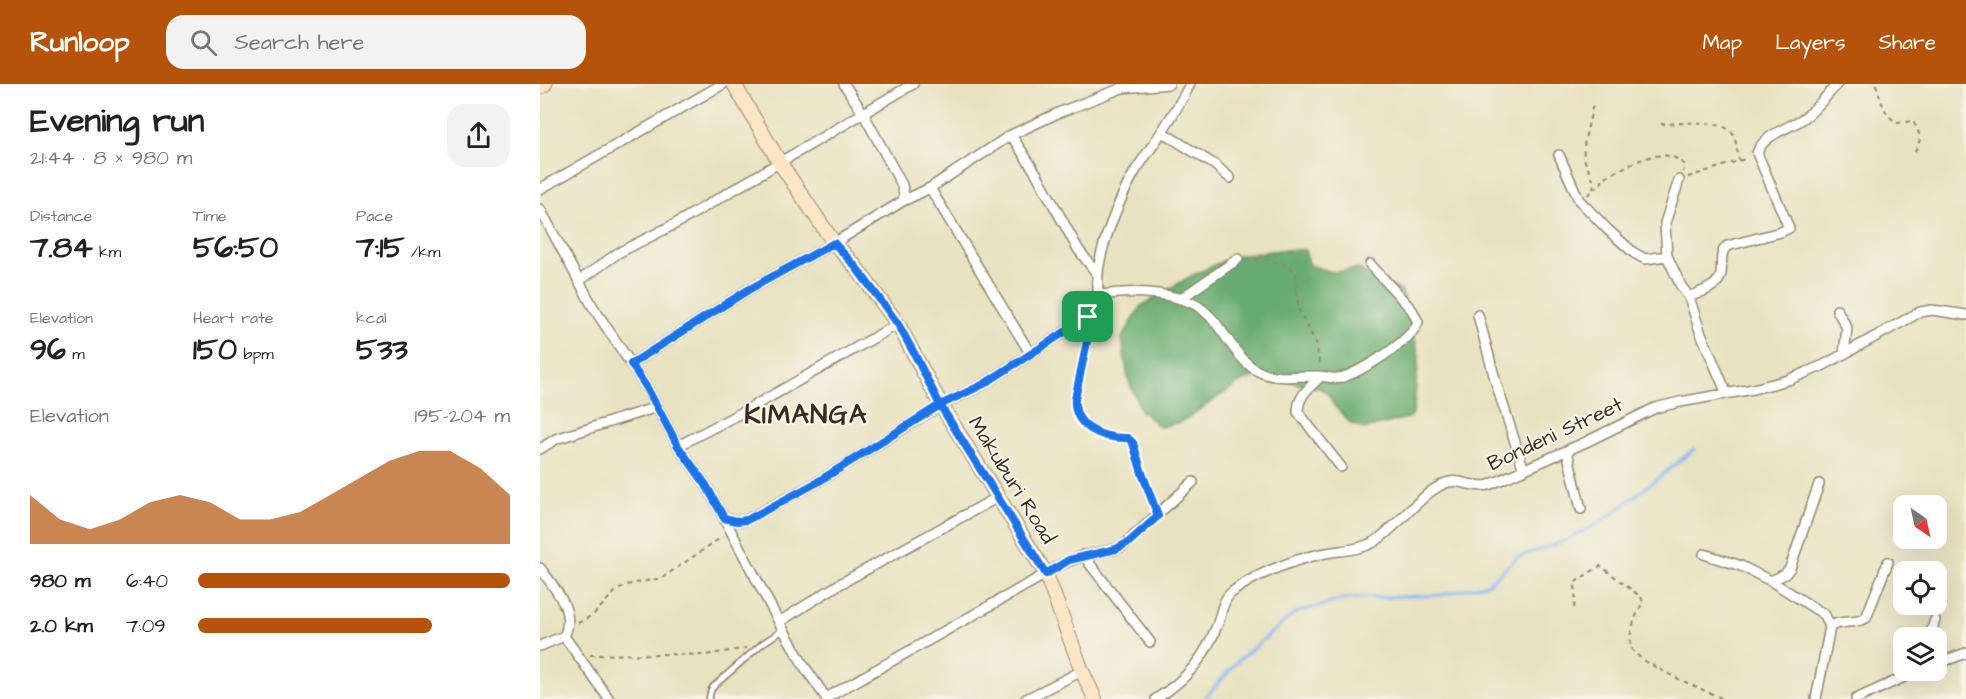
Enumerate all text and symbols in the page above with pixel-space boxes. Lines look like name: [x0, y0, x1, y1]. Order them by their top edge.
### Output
search box: [166, 15, 586, 69]
text: Runloop: [30, 23, 130, 62]
icon: search: [187, 26, 220, 59]
text: Search here: [235, 27, 365, 58]
text: Map: [1702, 28, 1742, 57]
text: Layers: [1775, 28, 1845, 57]
text: Share: [1878, 28, 1936, 57]
text: Evening run: [30, 98, 204, 144]
button: share: [447, 104, 510, 167]
text: 21:44 · 8 × 980 m: [30, 144, 192, 172]
text: Distance: [30, 205, 92, 227]
text: Time: [193, 205, 227, 227]
text: Pace: [356, 205, 393, 227]
text: 7.84: [30, 227, 93, 269]
text: 56:50: [193, 227, 278, 269]
text: 7:15: [356, 227, 405, 269]
text: km: [93, 241, 121, 263]
text: /km: [405, 241, 441, 263]
pin: [1062, 291, 1113, 342]
icon: arrive: [1071, 300, 1104, 333]
text: Elevation: [30, 307, 93, 329]
text: Heart rate: [193, 307, 273, 329]
text: kcal: [356, 307, 387, 329]
text: 96: [30, 329, 66, 371]
text: 150: [193, 329, 237, 371]
text: 533: [356, 329, 408, 371]
text: m: [66, 343, 85, 365]
text: bpm: [237, 343, 274, 365]
street label: Bondeni Street: [1483, 390, 1628, 478]
district label: KIMANGA: [744, 396, 868, 434]
text: Elevation: [30, 402, 109, 430]
text: 195–204 m: [414, 402, 510, 430]
street label: Makuburi Road: [961, 411, 1063, 550]
north arrow: [1893, 495, 1947, 549]
map controls: [1893, 495, 1947, 681]
button: locate: [1893, 561, 1947, 615]
text: 980 m: [30, 567, 91, 595]
text: 6:40: [126, 567, 168, 595]
text: 2.0 km: [30, 612, 93, 640]
text: 7:09: [126, 612, 166, 640]
button: layers: [1893, 627, 1947, 681]

